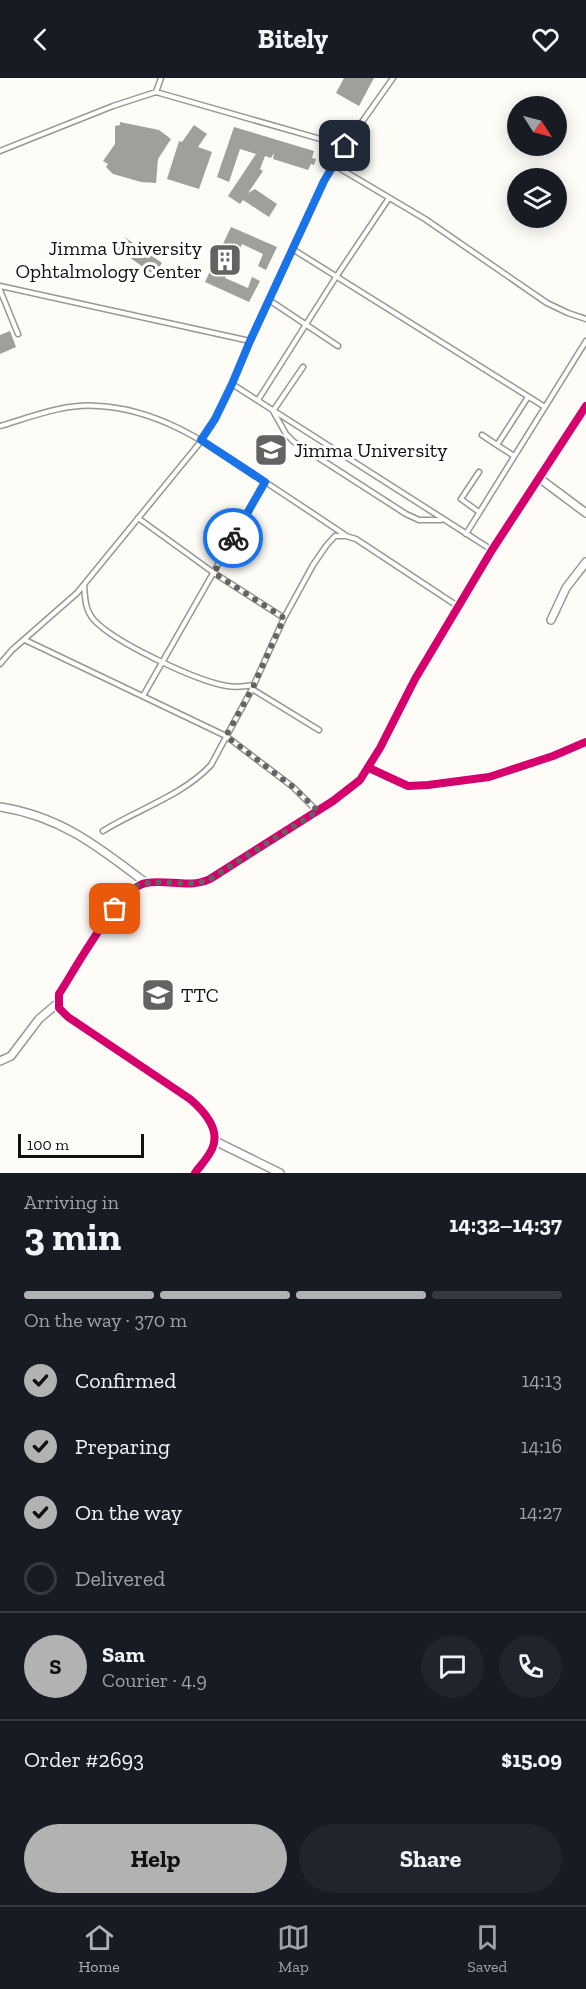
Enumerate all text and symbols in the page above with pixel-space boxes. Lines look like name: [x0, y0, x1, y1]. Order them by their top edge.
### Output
icon: back: [24, 23, 57, 56]
text: Bitely: [258, 23, 328, 55]
icon: heart: [529, 23, 562, 56]
north arrow: [507, 96, 567, 156]
map controls: [507, 96, 567, 228]
pin: [319, 120, 370, 171]
icon: home: [328, 129, 361, 162]
button: layers: [507, 168, 567, 228]
place label: Jimma University Ophtalmology Center: [15, 236, 203, 283]
building icon: Jimma University Ophtalmology Center: [207, 242, 243, 278]
school or university icon: Jimma University: [253, 432, 289, 468]
place label: Jimma University: [294, 438, 448, 462]
courier: [203, 508, 263, 568]
icon: bike: [217, 522, 250, 555]
pin: [89, 883, 140, 934]
icon: bag: [98, 892, 131, 925]
school or university icon: TTC: [140, 977, 176, 1013]
place label: TTC: [181, 983, 219, 1007]
scale bar: [18, 1131, 144, 1158]
text: 100 m: [27, 1135, 69, 1154]
text: Arriving in: [24, 1190, 119, 1214]
text: 14:32–14:37: [449, 1211, 562, 1238]
text: 3 min: [24, 1213, 121, 1260]
text: On the way · 370 m: [24, 1308, 187, 1332]
icon: check: [24, 1364, 57, 1397]
text: Confirmed: [75, 1367, 176, 1394]
text: 14:13: [522, 1368, 562, 1392]
icon: check: [24, 1430, 57, 1463]
text: Preparing: [75, 1433, 170, 1460]
text: 14:16: [521, 1434, 562, 1458]
icon: check: [24, 1496, 57, 1529]
text: On the way: [75, 1499, 182, 1526]
text: 14:27: [519, 1500, 562, 1524]
text: Delivered: [75, 1565, 165, 1592]
button: chat: [421, 1635, 484, 1698]
button: phone: [499, 1635, 562, 1698]
text: Sam: [102, 1641, 145, 1668]
text: S: [49, 1653, 62, 1680]
text: Courier · 4.9: [102, 1668, 207, 1692]
text: Order #2693: [24, 1746, 144, 1773]
text: $15.09: [501, 1746, 562, 1773]
button: Help: [24, 1824, 287, 1893]
button: Share: [299, 1824, 562, 1893]
tab: Home: [79, 1921, 120, 1976]
tab: Map: [277, 1921, 310, 1976]
tab: Saved: [467, 1921, 507, 1976]

